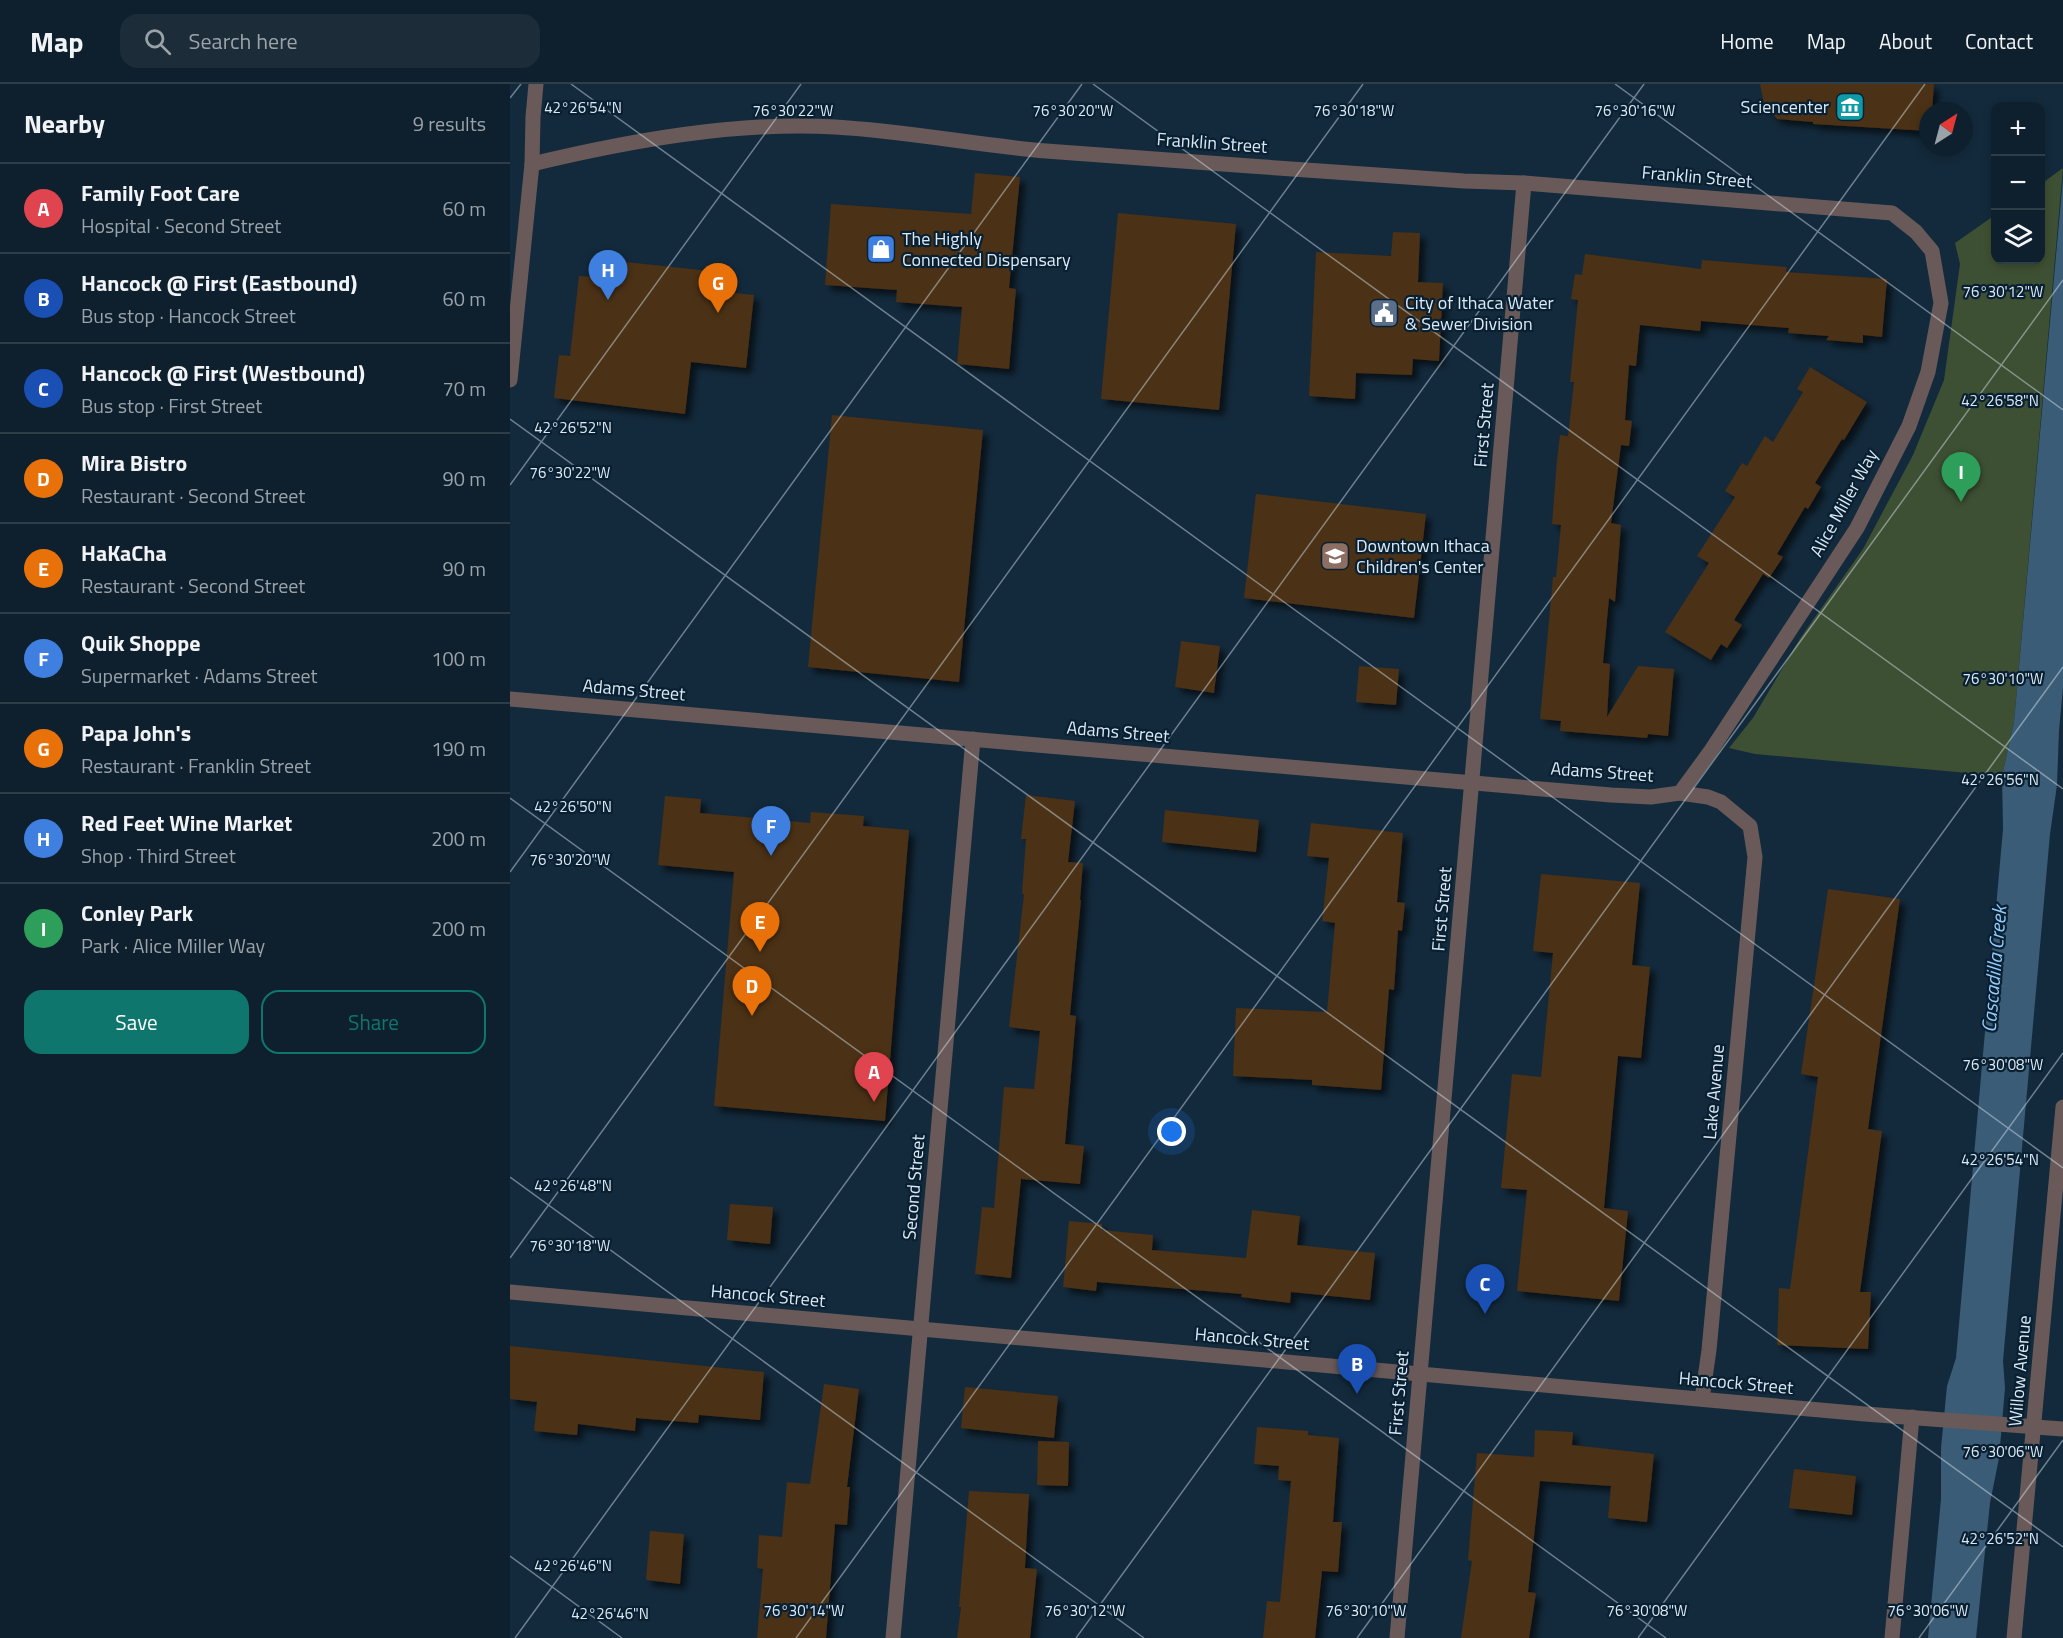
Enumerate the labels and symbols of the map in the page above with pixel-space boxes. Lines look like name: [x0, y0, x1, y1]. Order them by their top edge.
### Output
museum icon: Sciencenter: [1834, 91, 1866, 123]
place label: Sciencenter: [1741, 93, 1829, 120]
text: 42°26'54"N: [544, 96, 622, 119]
text: 76°30'22"W: [753, 99, 833, 122]
text: 76°30'20"W: [1033, 99, 1113, 122]
text: 76°30'18"W: [1314, 99, 1394, 122]
text: 76°30'16"W: [1595, 99, 1675, 122]
north arrow: [1919, 102, 1973, 156]
street label: Franklin Street: [1156, 125, 1269, 160]
street label: Franklin Street: [1641, 158, 1754, 195]
place label: The Highly Connected Dispensary: [902, 225, 1071, 273]
shop icon: The Highly Connected Dispensary: [865, 233, 897, 265]
pin: H: [588, 250, 628, 300]
pin: G: [698, 264, 738, 313]
text: 76°30'12"W: [1963, 280, 2043, 303]
place label: City of Ithaca Water & Sewer Division: [1405, 289, 1554, 337]
public building icon: City of Ithaca Water & Sewer Division: [1368, 297, 1400, 329]
street label: First Street: [1466, 381, 1501, 468]
text: 42°26'58"N: [1961, 389, 2039, 412]
text: 42°26'52"N: [534, 416, 612, 439]
street label: Alice Miller Way: [1803, 444, 1885, 562]
pin: I: [1942, 452, 1980, 502]
text: 76°30'22"W: [530, 461, 610, 484]
place label: Downtown Ithaca Children's Center: [1356, 532, 1490, 580]
school or university icon: Downtown Ithaca Children's Center: [1319, 540, 1351, 572]
text: 76°30'10"W: [1963, 667, 2043, 690]
street label: Adams Street: [582, 672, 687, 707]
street label: Adams Street: [1066, 714, 1171, 749]
street label: Adams Street: [1550, 754, 1655, 789]
text: 42°26'56"N: [1961, 768, 2039, 791]
text: 42°26'50"N: [534, 795, 612, 818]
pin: F: [752, 806, 790, 856]
text: 76°30'20"W: [530, 848, 610, 871]
street label: First Street: [1424, 865, 1459, 952]
pin: E: [740, 902, 780, 952]
water label: Cascadilla Creek: [1973, 902, 2015, 1034]
pin: D: [732, 966, 772, 1016]
street label: Lake Avenue: [1696, 1043, 1731, 1141]
pin: A: [854, 1052, 894, 1102]
text: 76°30'08"W: [1963, 1053, 2043, 1076]
your location: [1157, 1117, 1186, 1146]
street label: Second Street: [895, 1132, 932, 1241]
text: 42°26'54"N: [1961, 1148, 2039, 1171]
text: 42°26'48"N: [534, 1174, 612, 1197]
text: 76°30'18"W: [530, 1234, 610, 1257]
pin: C: [1466, 1264, 1504, 1314]
street label: Hancock Street: [710, 1277, 827, 1314]
street label: Willow Avenue: [2001, 1314, 2038, 1428]
street label: Hancock Street: [1194, 1320, 1311, 1357]
pin: B: [1338, 1344, 1376, 1394]
street label: First Street: [1381, 1349, 1416, 1436]
street label: Hancock Street: [1678, 1364, 1795, 1401]
text: 76°30'06"W: [1963, 1440, 2043, 1463]
text: 42°26'52"N: [1961, 1527, 2039, 1550]
text: 42°26'46"N: [534, 1554, 612, 1577]
text: 76°30'14"W: [764, 1599, 844, 1622]
text: 76°30'12"W: [1045, 1599, 1125, 1622]
text: 76°30'10"W: [1326, 1599, 1406, 1622]
text: 76°30'08"W: [1607, 1599, 1687, 1622]
text: 76°30'06"W: [1888, 1599, 1968, 1622]
text: 42°26'46"N: [571, 1602, 649, 1625]

